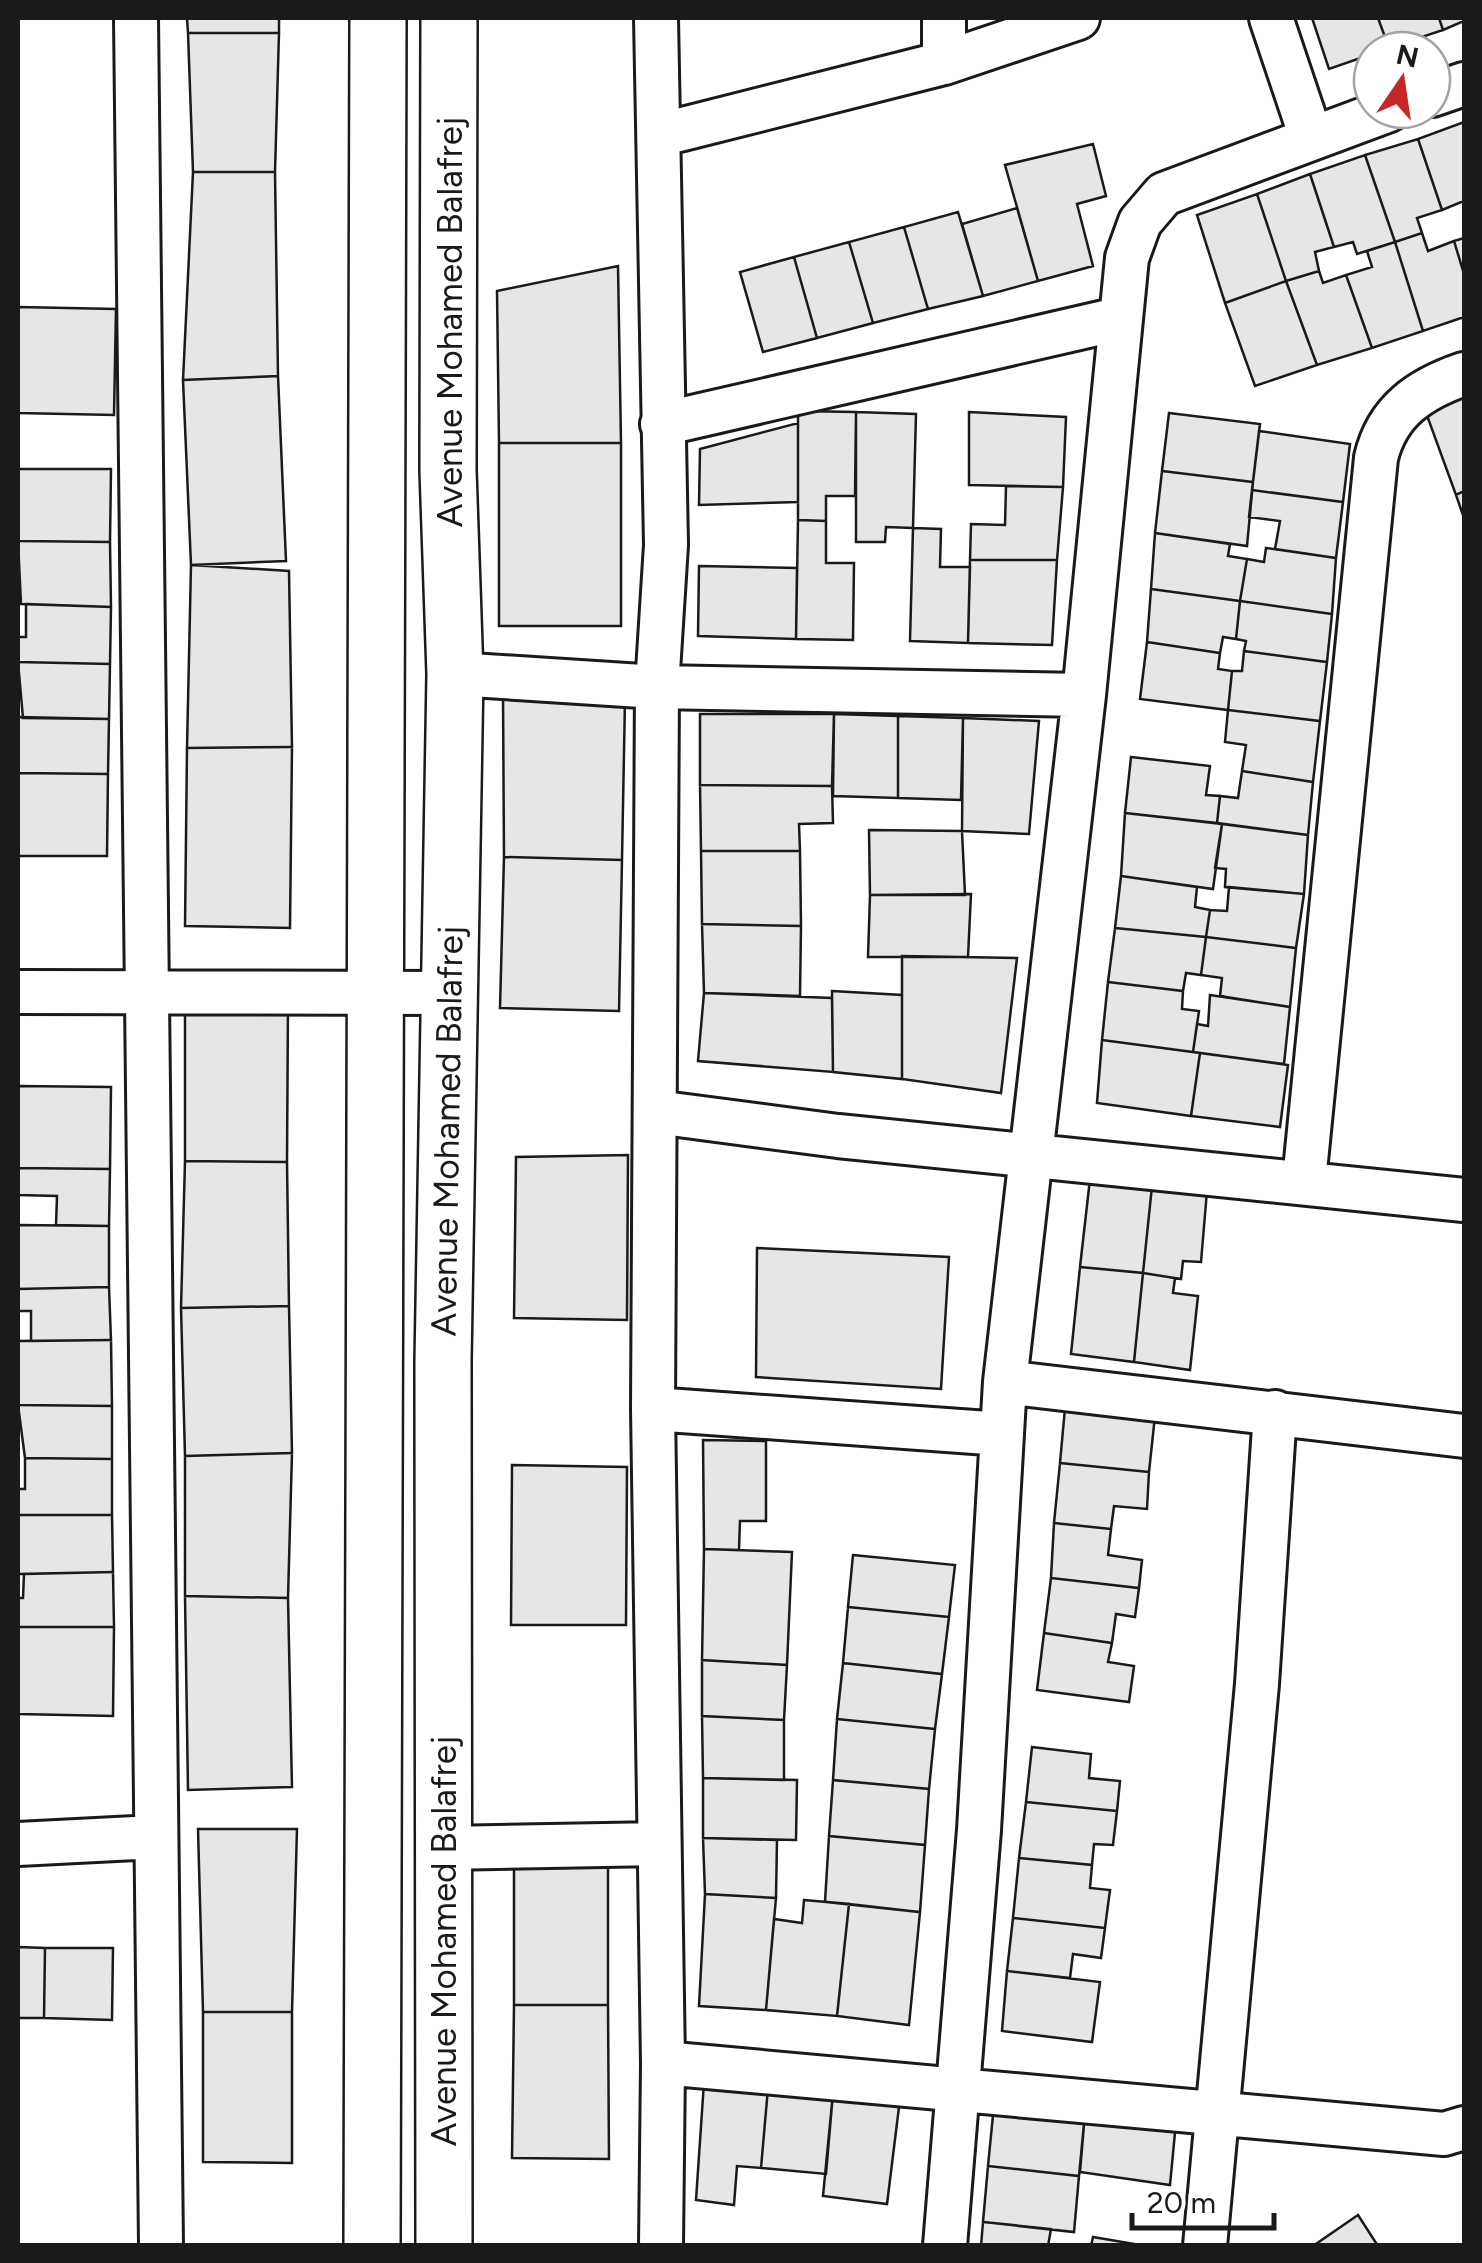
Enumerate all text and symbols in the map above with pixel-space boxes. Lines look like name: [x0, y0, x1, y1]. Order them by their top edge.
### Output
north arrow: [1352, 30, 1452, 130]
text: N: [1393, 37, 1422, 75]
street label: Avenue Mohamed Balafrej: [429, 117, 471, 527]
street label: Avenue Mohamed Balafrej: [422, 925, 472, 1337]
street label: Avenue Mohamed Balafrej: [423, 1736, 465, 2146]
scale bar: [1132, 2168, 1274, 2230]
text: 20 m: [1147, 2184, 1216, 2221]

